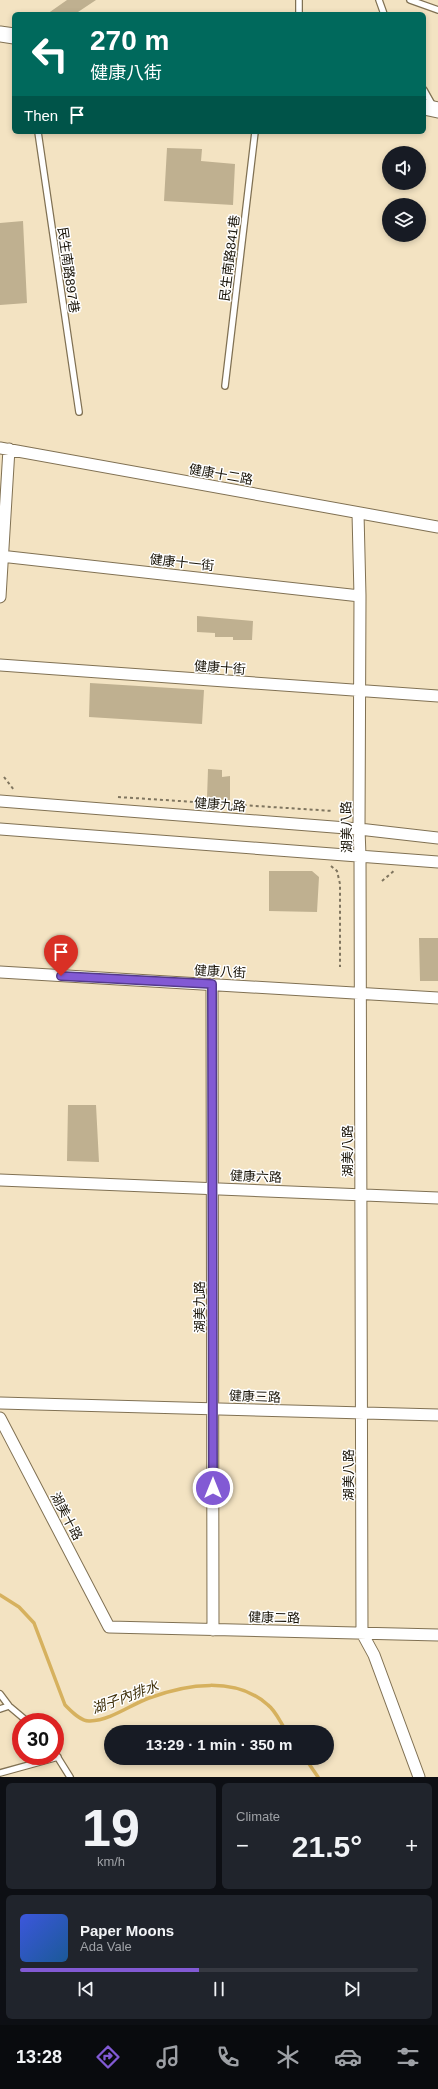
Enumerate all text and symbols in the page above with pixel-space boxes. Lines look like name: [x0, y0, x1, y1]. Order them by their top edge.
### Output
text: 270 m: [90, 25, 169, 56]
icon: left: [24, 28, 76, 80]
text: 健康八街: [90, 63, 162, 83]
icon: arrive: [66, 104, 88, 126]
text: Then: [24, 107, 58, 124]
map controls: [382, 146, 426, 242]
button: sound: [382, 146, 426, 190]
button: layers: [382, 198, 426, 242]
street label: 民生南路841巷: [217, 214, 242, 302]
street label: 民生南路897巷: [55, 226, 82, 314]
street label: 健康十二路: [188, 461, 254, 488]
street label: 健康十一街: [149, 552, 215, 573]
street label: 健康十街: [193, 658, 246, 677]
street label: 健康九路: [193, 795, 246, 814]
street label: 湖美八路: [339, 801, 354, 853]
pin: [44, 935, 78, 976]
icon: arrive: [50, 941, 72, 963]
street label: 健康八街: [194, 963, 246, 980]
street label: 湖美八路: [340, 1125, 355, 1177]
street label: 健康六路: [230, 1168, 282, 1185]
street label: 湖美九路: [192, 1281, 207, 1333]
street label: 健康三路: [229, 1388, 281, 1405]
street label: 湖美八路: [341, 1449, 356, 1501]
position arrow: [192, 1467, 234, 1509]
street label: 湖美十路: [48, 1490, 85, 1543]
street label: 健康二路: [248, 1610, 300, 1625]
water label: 湖子內排水: [89, 1677, 162, 1716]
speed limit sign: 30: [12, 1713, 64, 1765]
text: 13:29 · 1 min · 350 m: [146, 1736, 292, 1753]
text: 19: [82, 1799, 140, 1857]
text: Climate: [236, 1809, 280, 1824]
text: 21.5°: [292, 1830, 362, 1863]
text: −: [236, 1833, 249, 1858]
text: +: [405, 1833, 418, 1858]
text: km/h: [97, 1854, 125, 1869]
text: Paper Moons: [80, 1922, 174, 1939]
text: Ada Vale: [80, 1939, 132, 1954]
icon: previous: [75, 1978, 97, 2000]
icon: pause: [208, 1978, 230, 2000]
icon: next: [341, 1978, 363, 2000]
icon: directions: [94, 2043, 122, 2071]
icon: music: [154, 2043, 182, 2071]
icon: phone: [214, 2043, 242, 2071]
icon: climate: [274, 2043, 302, 2071]
icon: car: [334, 2043, 362, 2071]
icon: filters: [394, 2043, 422, 2071]
text: 13:28: [16, 2047, 62, 2067]

